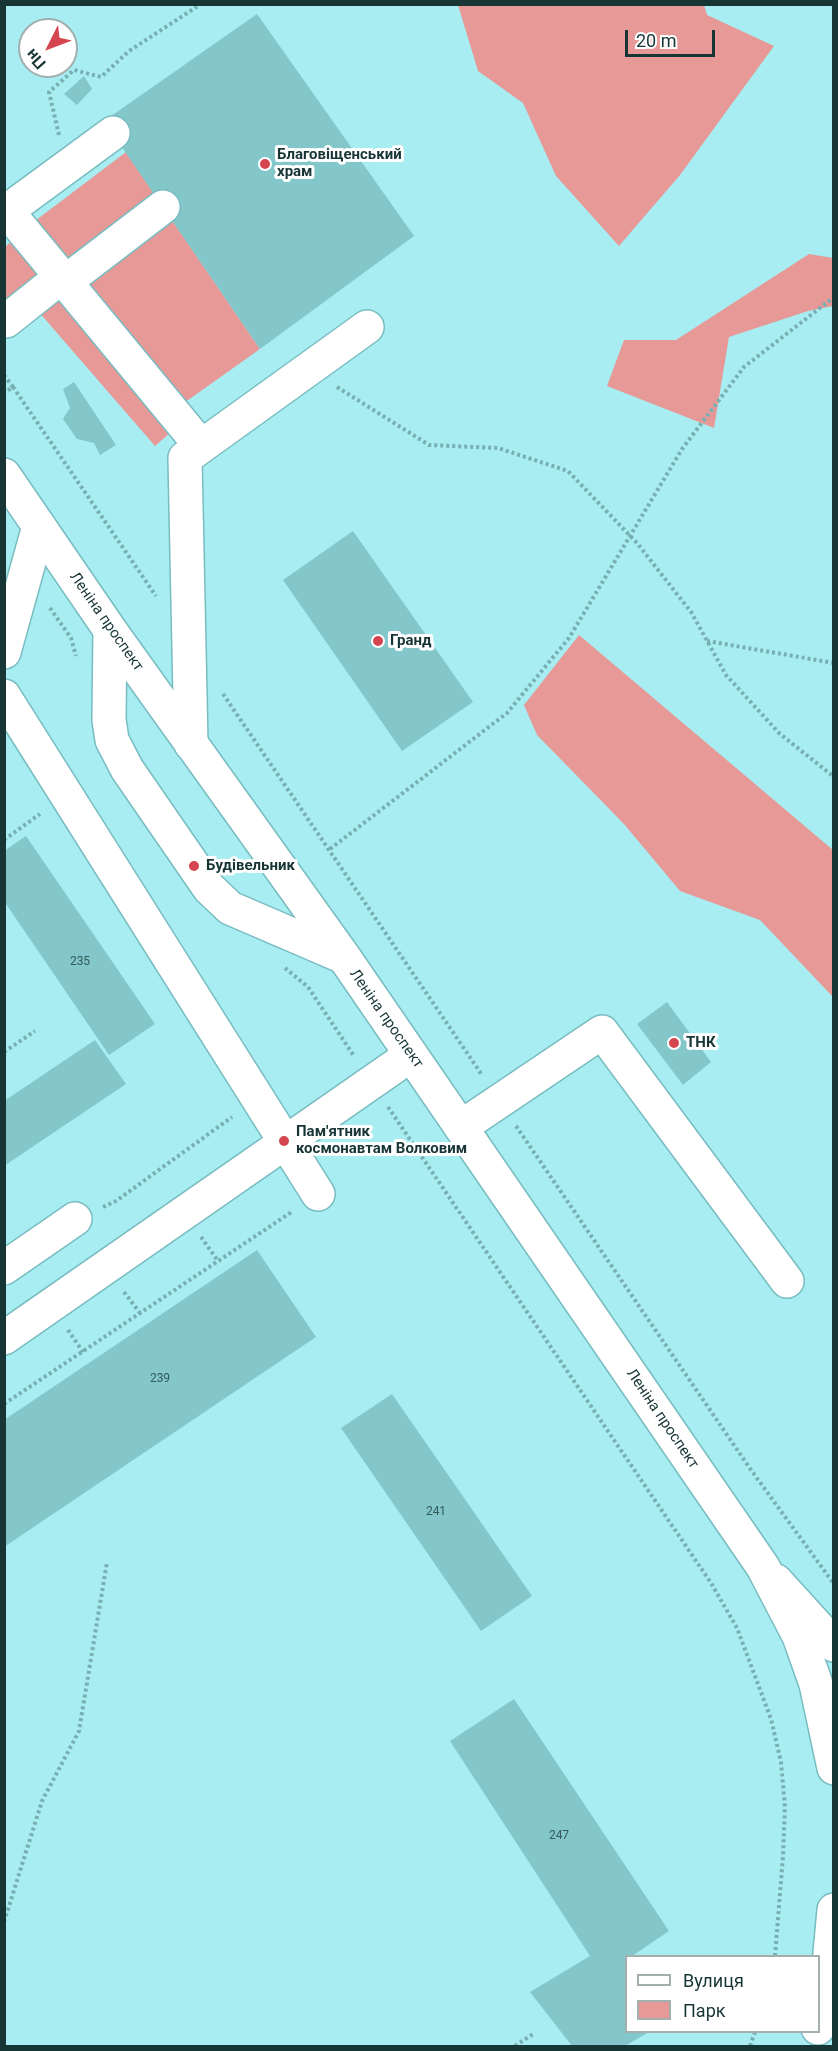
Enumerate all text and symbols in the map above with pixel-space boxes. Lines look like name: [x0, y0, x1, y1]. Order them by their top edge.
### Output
north arrow: [18, 18, 78, 78]
scale bar: [628, 18, 718, 56]
text: 20 m: [636, 30, 676, 51]
text: Пн: [22, 45, 50, 73]
place label: Благовіщенський храм: [277, 146, 402, 181]
marker: Благовіщенський храм: [258, 157, 272, 171]
street label: Леніна проспект: [65, 569, 147, 675]
place label: Гранд: [390, 632, 431, 650]
marker: Гранд: [371, 634, 385, 648]
place label: Будівельник: [206, 857, 295, 875]
marker: Будівельник: [187, 859, 201, 873]
house number: 235: [70, 955, 90, 969]
street label: Леніна проспект: [345, 966, 427, 1072]
place label: ТНК: [686, 1034, 716, 1052]
marker: ТНК: [667, 1036, 681, 1050]
place label: Пам'ятник космонавтам Волковим: [296, 1123, 467, 1158]
marker: Пам'ятник космонавтам Волковим: [277, 1134, 291, 1148]
street label: Леніна проспект: [622, 1366, 702, 1472]
house number: 239: [150, 1372, 170, 1386]
house number: 241: [426, 1505, 446, 1519]
house number: 247: [549, 1829, 569, 1843]
legend: [625, 1955, 820, 2033]
text: Вулиця: [683, 1970, 744, 1991]
text: Парк: [683, 2000, 725, 2021]

